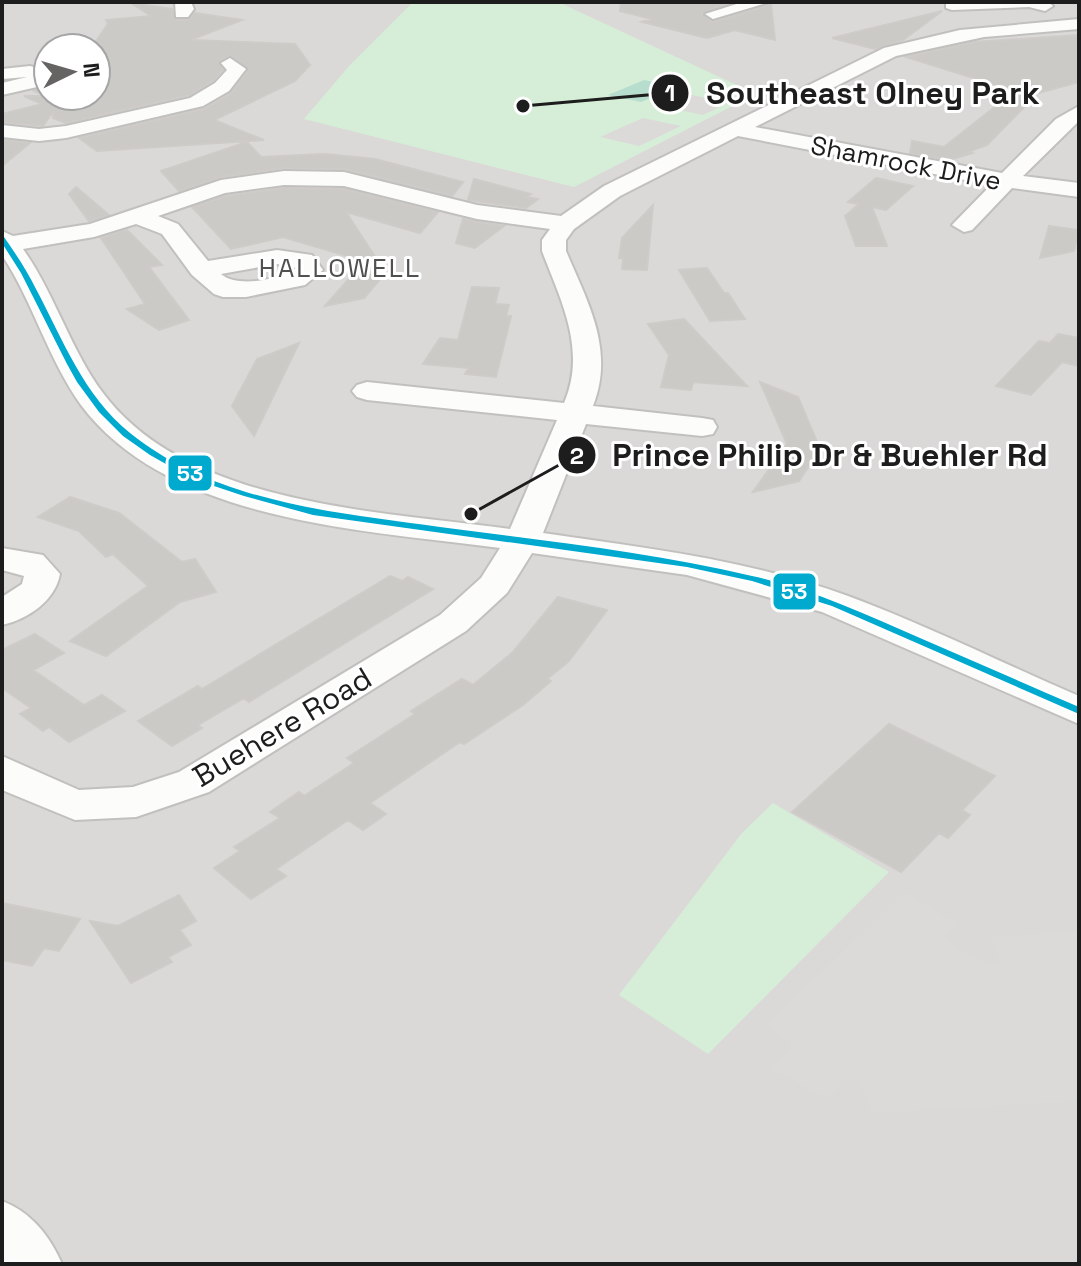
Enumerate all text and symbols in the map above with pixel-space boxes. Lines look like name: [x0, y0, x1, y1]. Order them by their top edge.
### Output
north arrow: [32, 32, 112, 112]
text: N: [77, 62, 107, 79]
callout: Southeast Olney Park: [650, 65, 1056, 121]
text: Southeast Olney Park: [706, 73, 1040, 113]
text: 1: [665, 77, 675, 108]
street label: Shamrock Drive: [808, 128, 1004, 198]
district label: HALLOWELL: [259, 251, 421, 285]
callout: Prince Philip Dr & Buehler Rd: [557, 427, 1064, 483]
text: Prince Philip Dr & Buehler Rd: [612, 435, 1048, 475]
text: 2: [570, 440, 584, 471]
line badge: 53: [167, 454, 213, 492]
text: 53: [177, 459, 203, 487]
line badge: 53: [772, 572, 817, 611]
text: 53: [781, 577, 807, 605]
street label: Buehere Road: [185, 658, 379, 796]

